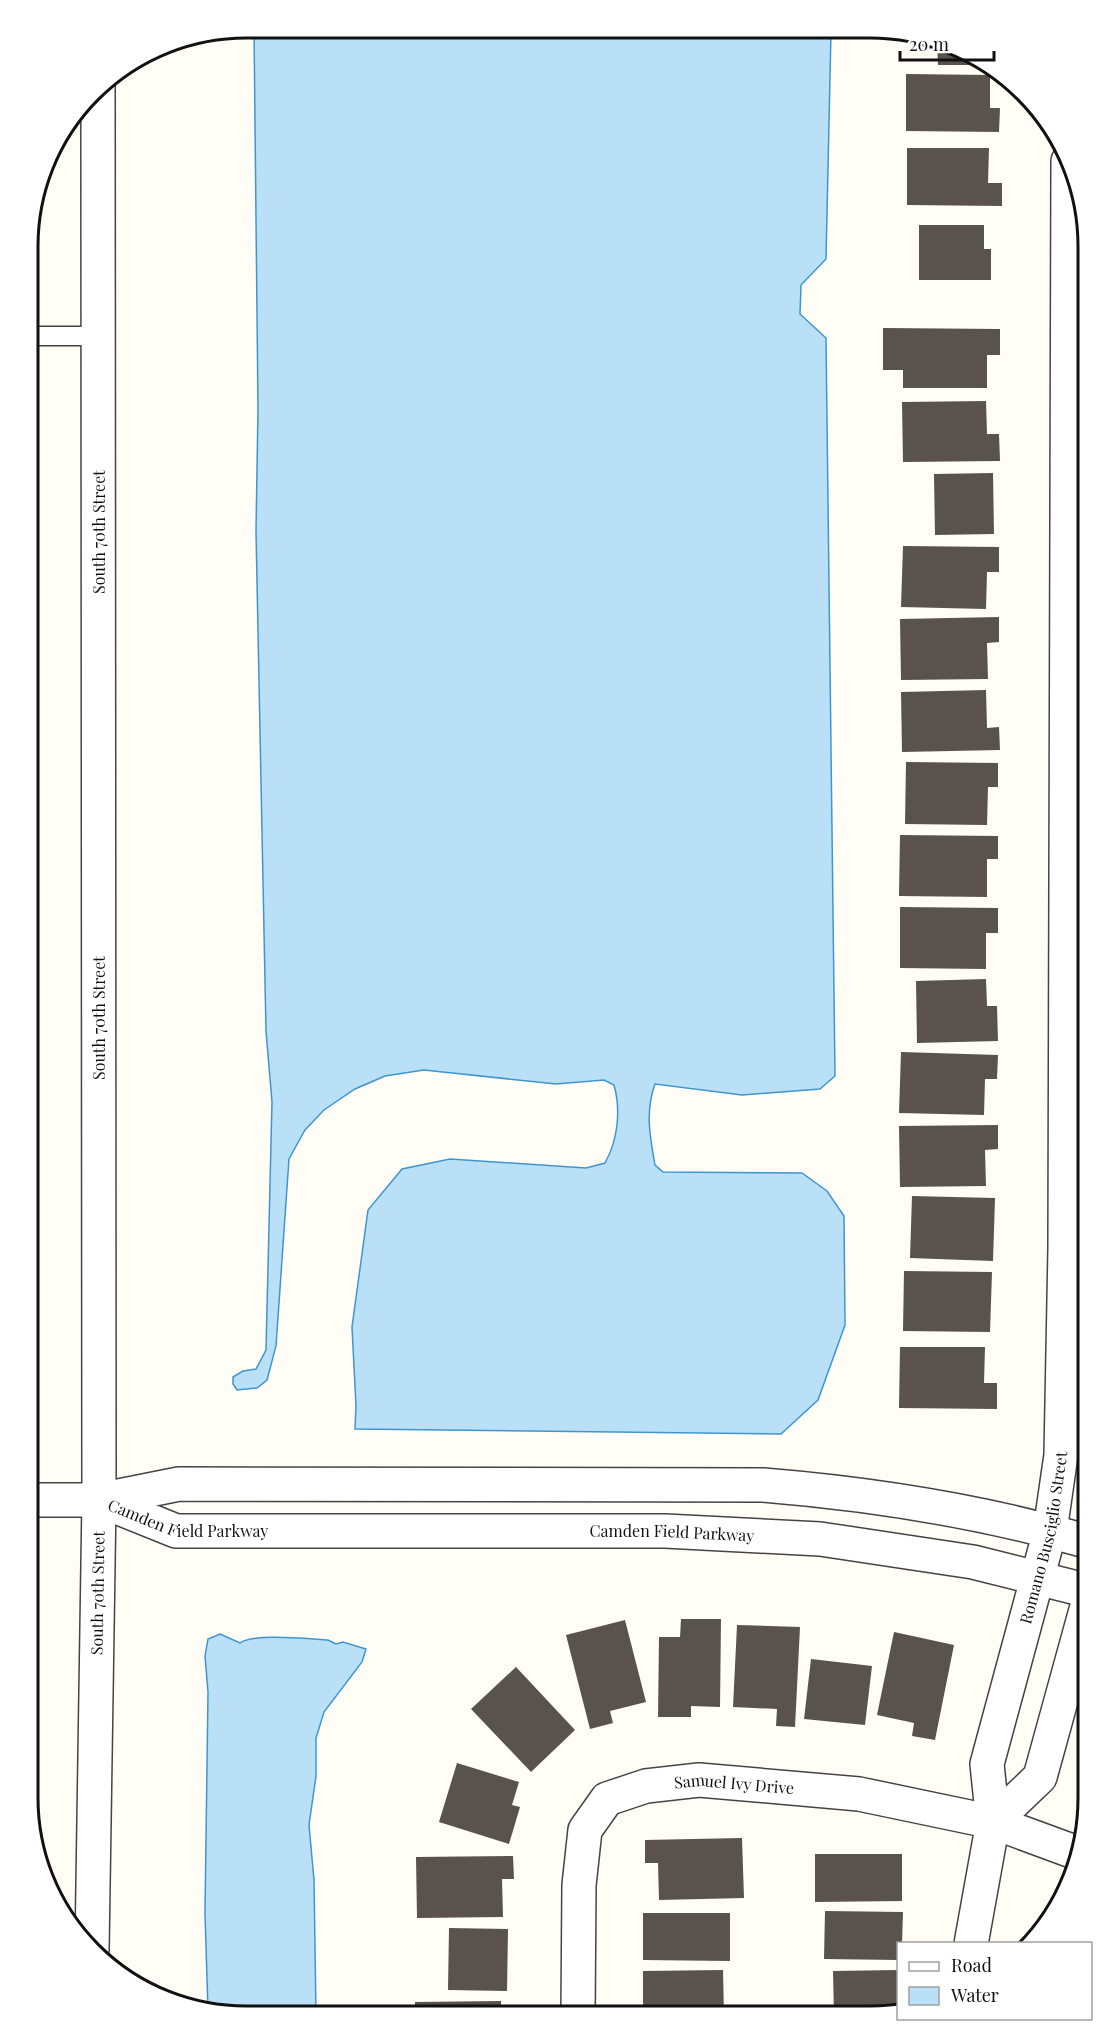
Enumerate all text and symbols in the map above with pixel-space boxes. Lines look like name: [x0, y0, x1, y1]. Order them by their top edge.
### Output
scale bar: [900, 24, 994, 62]
text: 20 m: [909, 32, 949, 56]
street label: South 70th Street: [88, 470, 109, 594]
street label: South 70th Street: [88, 956, 109, 1080]
street label: Romano Busciglio Street: [1014, 1451, 1071, 1626]
street label: Camden Field Parkway: [105, 1494, 268, 1541]
street label: Camden Field Parkway: [590, 1520, 755, 1546]
street label: South 70th Street: [86, 1531, 109, 1655]
street label: Samuel Ivy Drive: [673, 1768, 795, 1798]
legend: [897, 1942, 1092, 2020]
text: Road: [951, 1953, 992, 1977]
text: Water: [950, 1983, 999, 2007]

